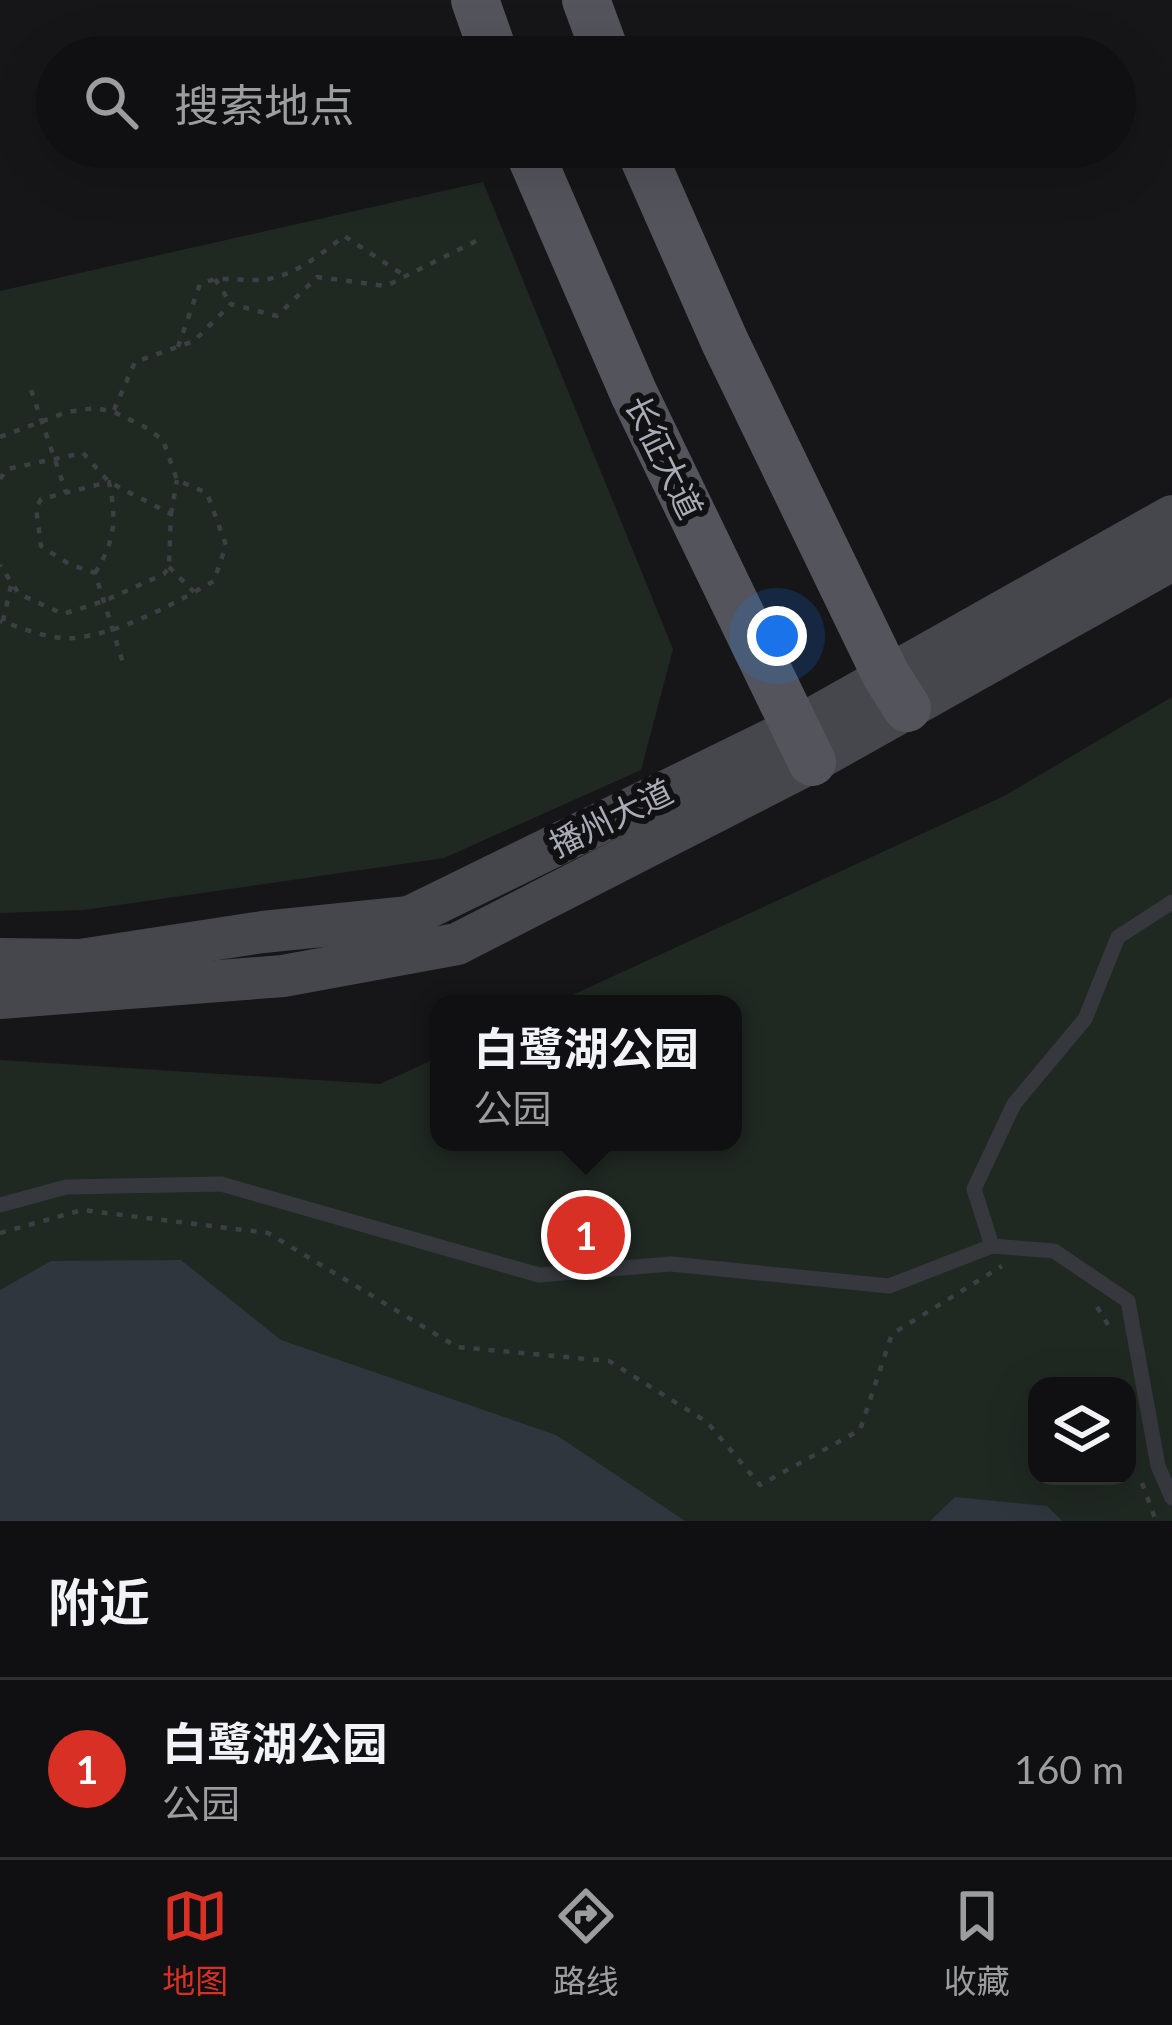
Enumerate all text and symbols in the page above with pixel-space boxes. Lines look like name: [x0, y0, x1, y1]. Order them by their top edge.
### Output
search box: [36, 36, 1136, 168]
icon: search: [78, 69, 144, 135]
text: 搜索地点: [174, 78, 354, 132]
street label: 长征大道: [618, 388, 712, 525]
your location: [747, 606, 807, 666]
street label: 播州大道: [542, 770, 679, 864]
popup: [430, 995, 742, 1151]
text: 白鹭湖公园: [473, 1021, 699, 1075]
text: 公园: [473, 1085, 552, 1131]
pin: 1: [547, 1190, 625, 1280]
map controls: [1028, 1377, 1136, 1485]
button: layers: [1028, 1377, 1136, 1485]
text: 附近: [48, 1571, 150, 1632]
text: 白鹭湖公园: [162, 1716, 387, 1770]
text: 1: [76, 1746, 98, 1792]
text: 160 m: [1014, 1746, 1124, 1792]
text: 公园: [162, 1780, 240, 1826]
tab: 地图: [162, 1883, 228, 2003]
tab: 路线: [553, 1883, 619, 2003]
tab: 收藏: [944, 1883, 1010, 2003]

